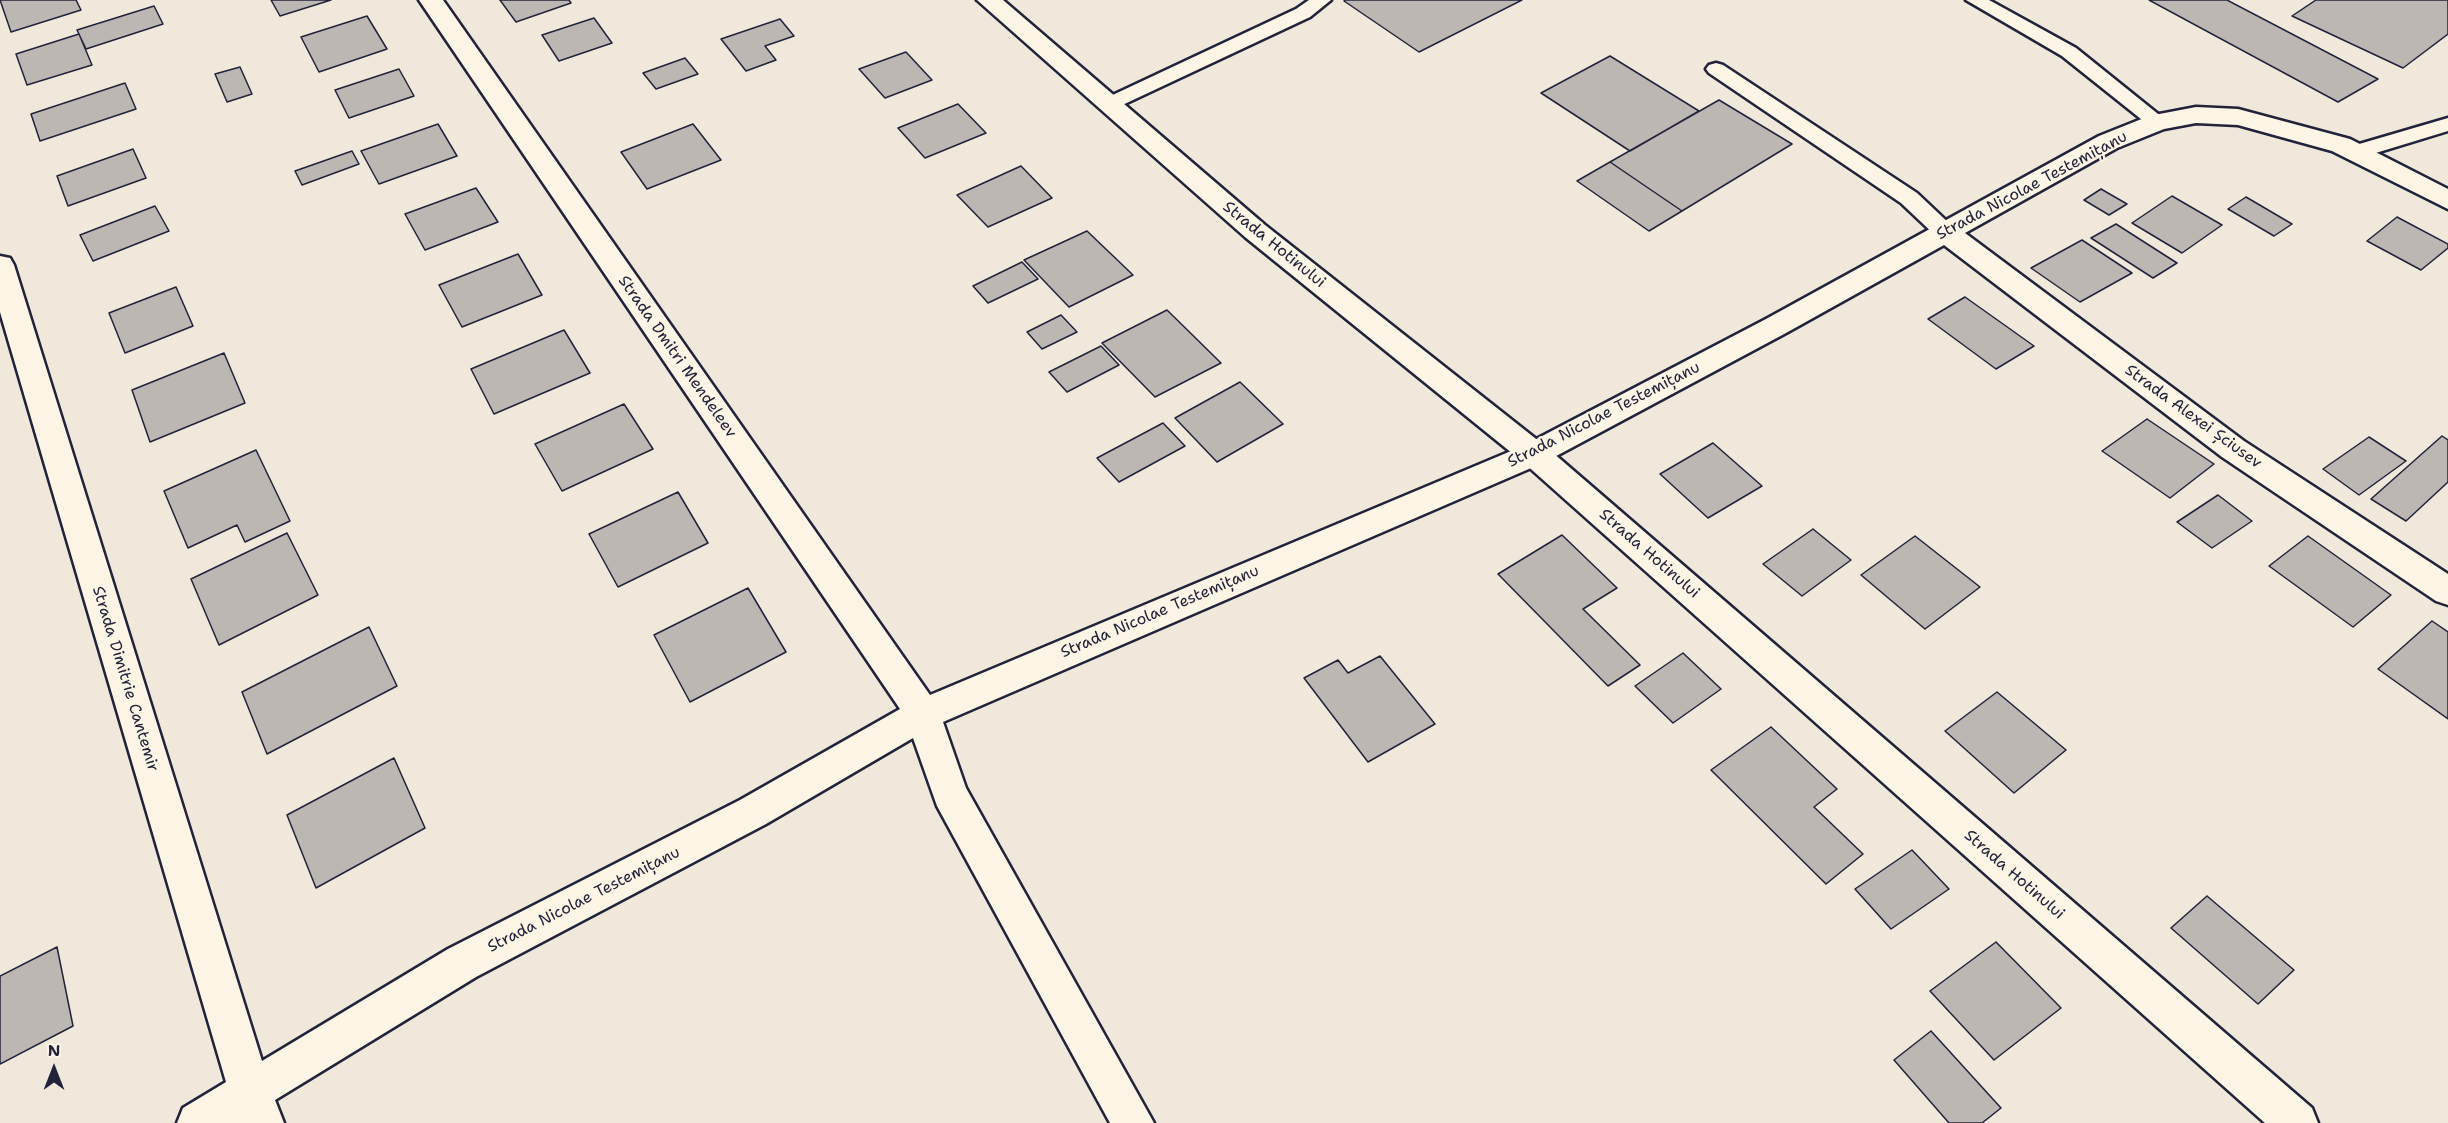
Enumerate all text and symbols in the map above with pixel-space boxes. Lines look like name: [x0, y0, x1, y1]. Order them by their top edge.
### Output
street label: Strada Nicolae Testemițanu: [1933, 127, 2131, 245]
street label: Strada Hotinului: [1219, 198, 1329, 292]
street label: Strada Dmitri Mendeleev: [614, 272, 740, 442]
street label: Strada Nicolae Testemițanu: [1504, 358, 1704, 472]
street label: Strada Alexei Șciusev: [2121, 361, 2265, 473]
street label: Strada Hotinului: [1595, 505, 1703, 603]
street label: Strada Nicolae Testemițanu: [1058, 561, 1262, 663]
street label: Strada Dimitrie Cantemir: [88, 584, 162, 774]
street label: Strada Hotinului: [1960, 826, 2068, 924]
street label: Strada Nicolae Testemițanu: [484, 843, 684, 957]
north arrow: [24, 1039, 84, 1099]
text: N: [48, 1040, 60, 1061]

